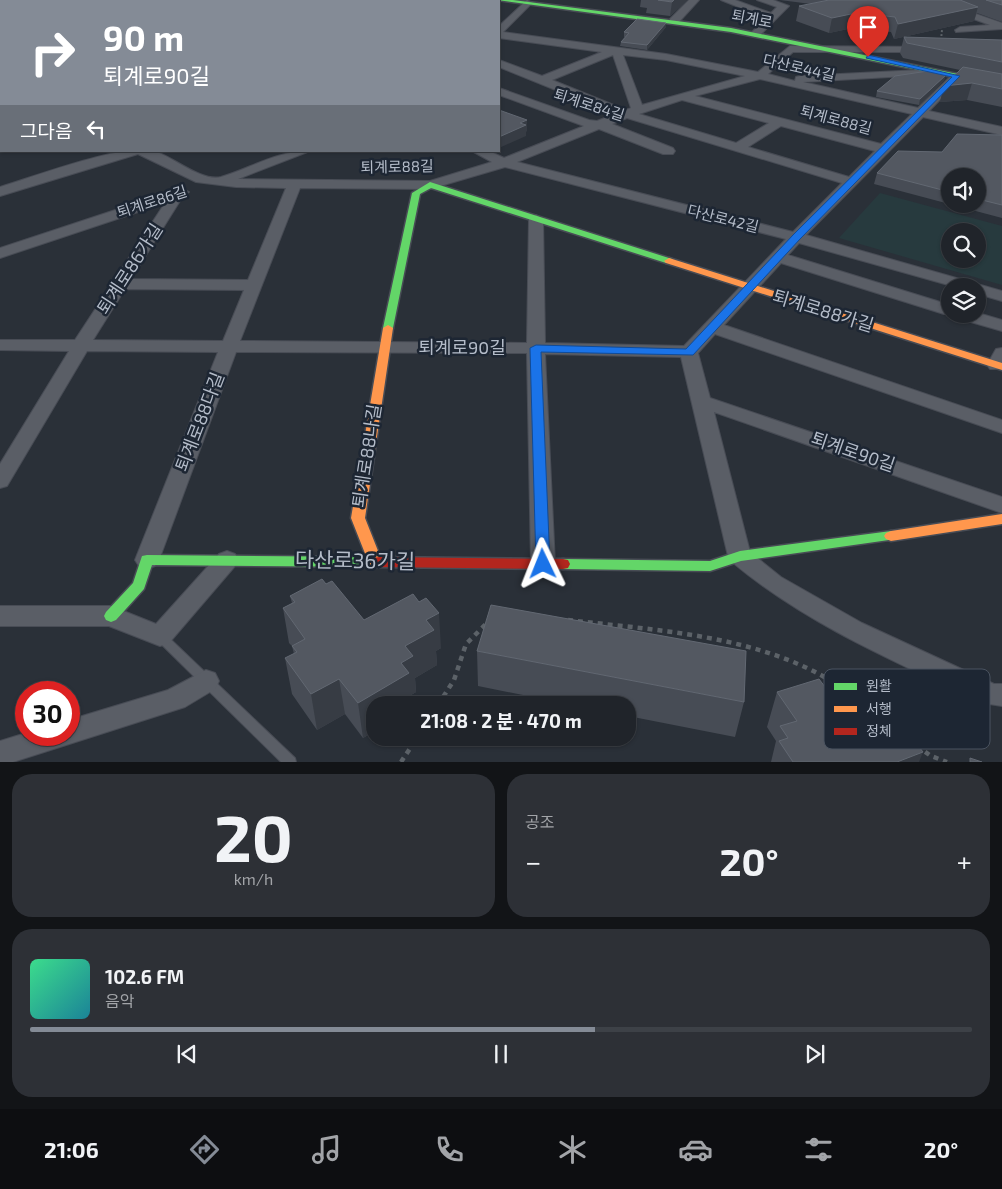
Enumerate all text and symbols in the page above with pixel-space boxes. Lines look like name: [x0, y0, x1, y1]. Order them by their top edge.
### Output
street label: 퇴계로: [730, 5, 774, 31]
pin: [847, 6, 889, 57]
icon: arrive: [854, 13, 882, 41]
text: 90 m: [103, 16, 184, 58]
icon: right: [20, 20, 85, 85]
street label: 다산로44길: [761, 50, 837, 84]
text: 퇴계로90길: [103, 62, 210, 88]
street label: 퇴계로84길: [552, 84, 627, 124]
street label: 퇴계로88길: [798, 101, 874, 137]
icon: left: [82, 115, 110, 143]
text: 그다음: [20, 119, 72, 142]
street label: 퇴계로88길: [360, 156, 434, 176]
map controls: [941, 168, 986, 323]
button: sound: [941, 168, 986, 213]
street label: 퇴계로86길: [114, 181, 189, 221]
street label: 다산로42길: [686, 200, 761, 236]
street label: 퇴계로86가길: [92, 219, 167, 318]
button: search: [941, 223, 986, 268]
button: layers: [941, 278, 986, 323]
street label: 퇴계로88가길: [770, 284, 877, 336]
street label: 퇴계로90길: [418, 336, 506, 358]
street label: 퇴계로88다길: [170, 369, 228, 474]
street label: 퇴계로88나길: [347, 402, 385, 509]
street label: 퇴계로90길: [808, 426, 898, 476]
position arrow: [516, 537, 568, 589]
street label: 다산로36가길: [295, 546, 415, 573]
legend: [824, 669, 990, 749]
text: 원활: [866, 677, 892, 694]
speed limit sign: 30: [15, 681, 80, 746]
text: 서행: [866, 700, 892, 717]
text: 21:08 · 2 분 · 470 m: [420, 709, 582, 732]
text: 정체: [866, 722, 892, 739]
text: 20: [214, 797, 293, 875]
text: 공조: [525, 812, 554, 831]
text: 20°: [719, 838, 779, 884]
text: −: [525, 844, 541, 878]
text: +: [957, 844, 972, 878]
text: km/h: [234, 869, 273, 888]
text: 102.6 FM: [105, 965, 184, 988]
text: 음악: [105, 991, 134, 1010]
icon: previous: [173, 1040, 201, 1068]
icon: pause: [487, 1040, 515, 1068]
icon: next: [801, 1040, 829, 1068]
icon: directions: [187, 1132, 222, 1167]
icon: music: [309, 1132, 344, 1167]
icon: phone: [432, 1132, 467, 1167]
icon: climate: [555, 1132, 590, 1167]
icon: car: [678, 1132, 713, 1167]
icon: filters: [801, 1132, 836, 1167]
text: 21:06: [44, 1136, 99, 1162]
text: 20°: [924, 1136, 958, 1162]

